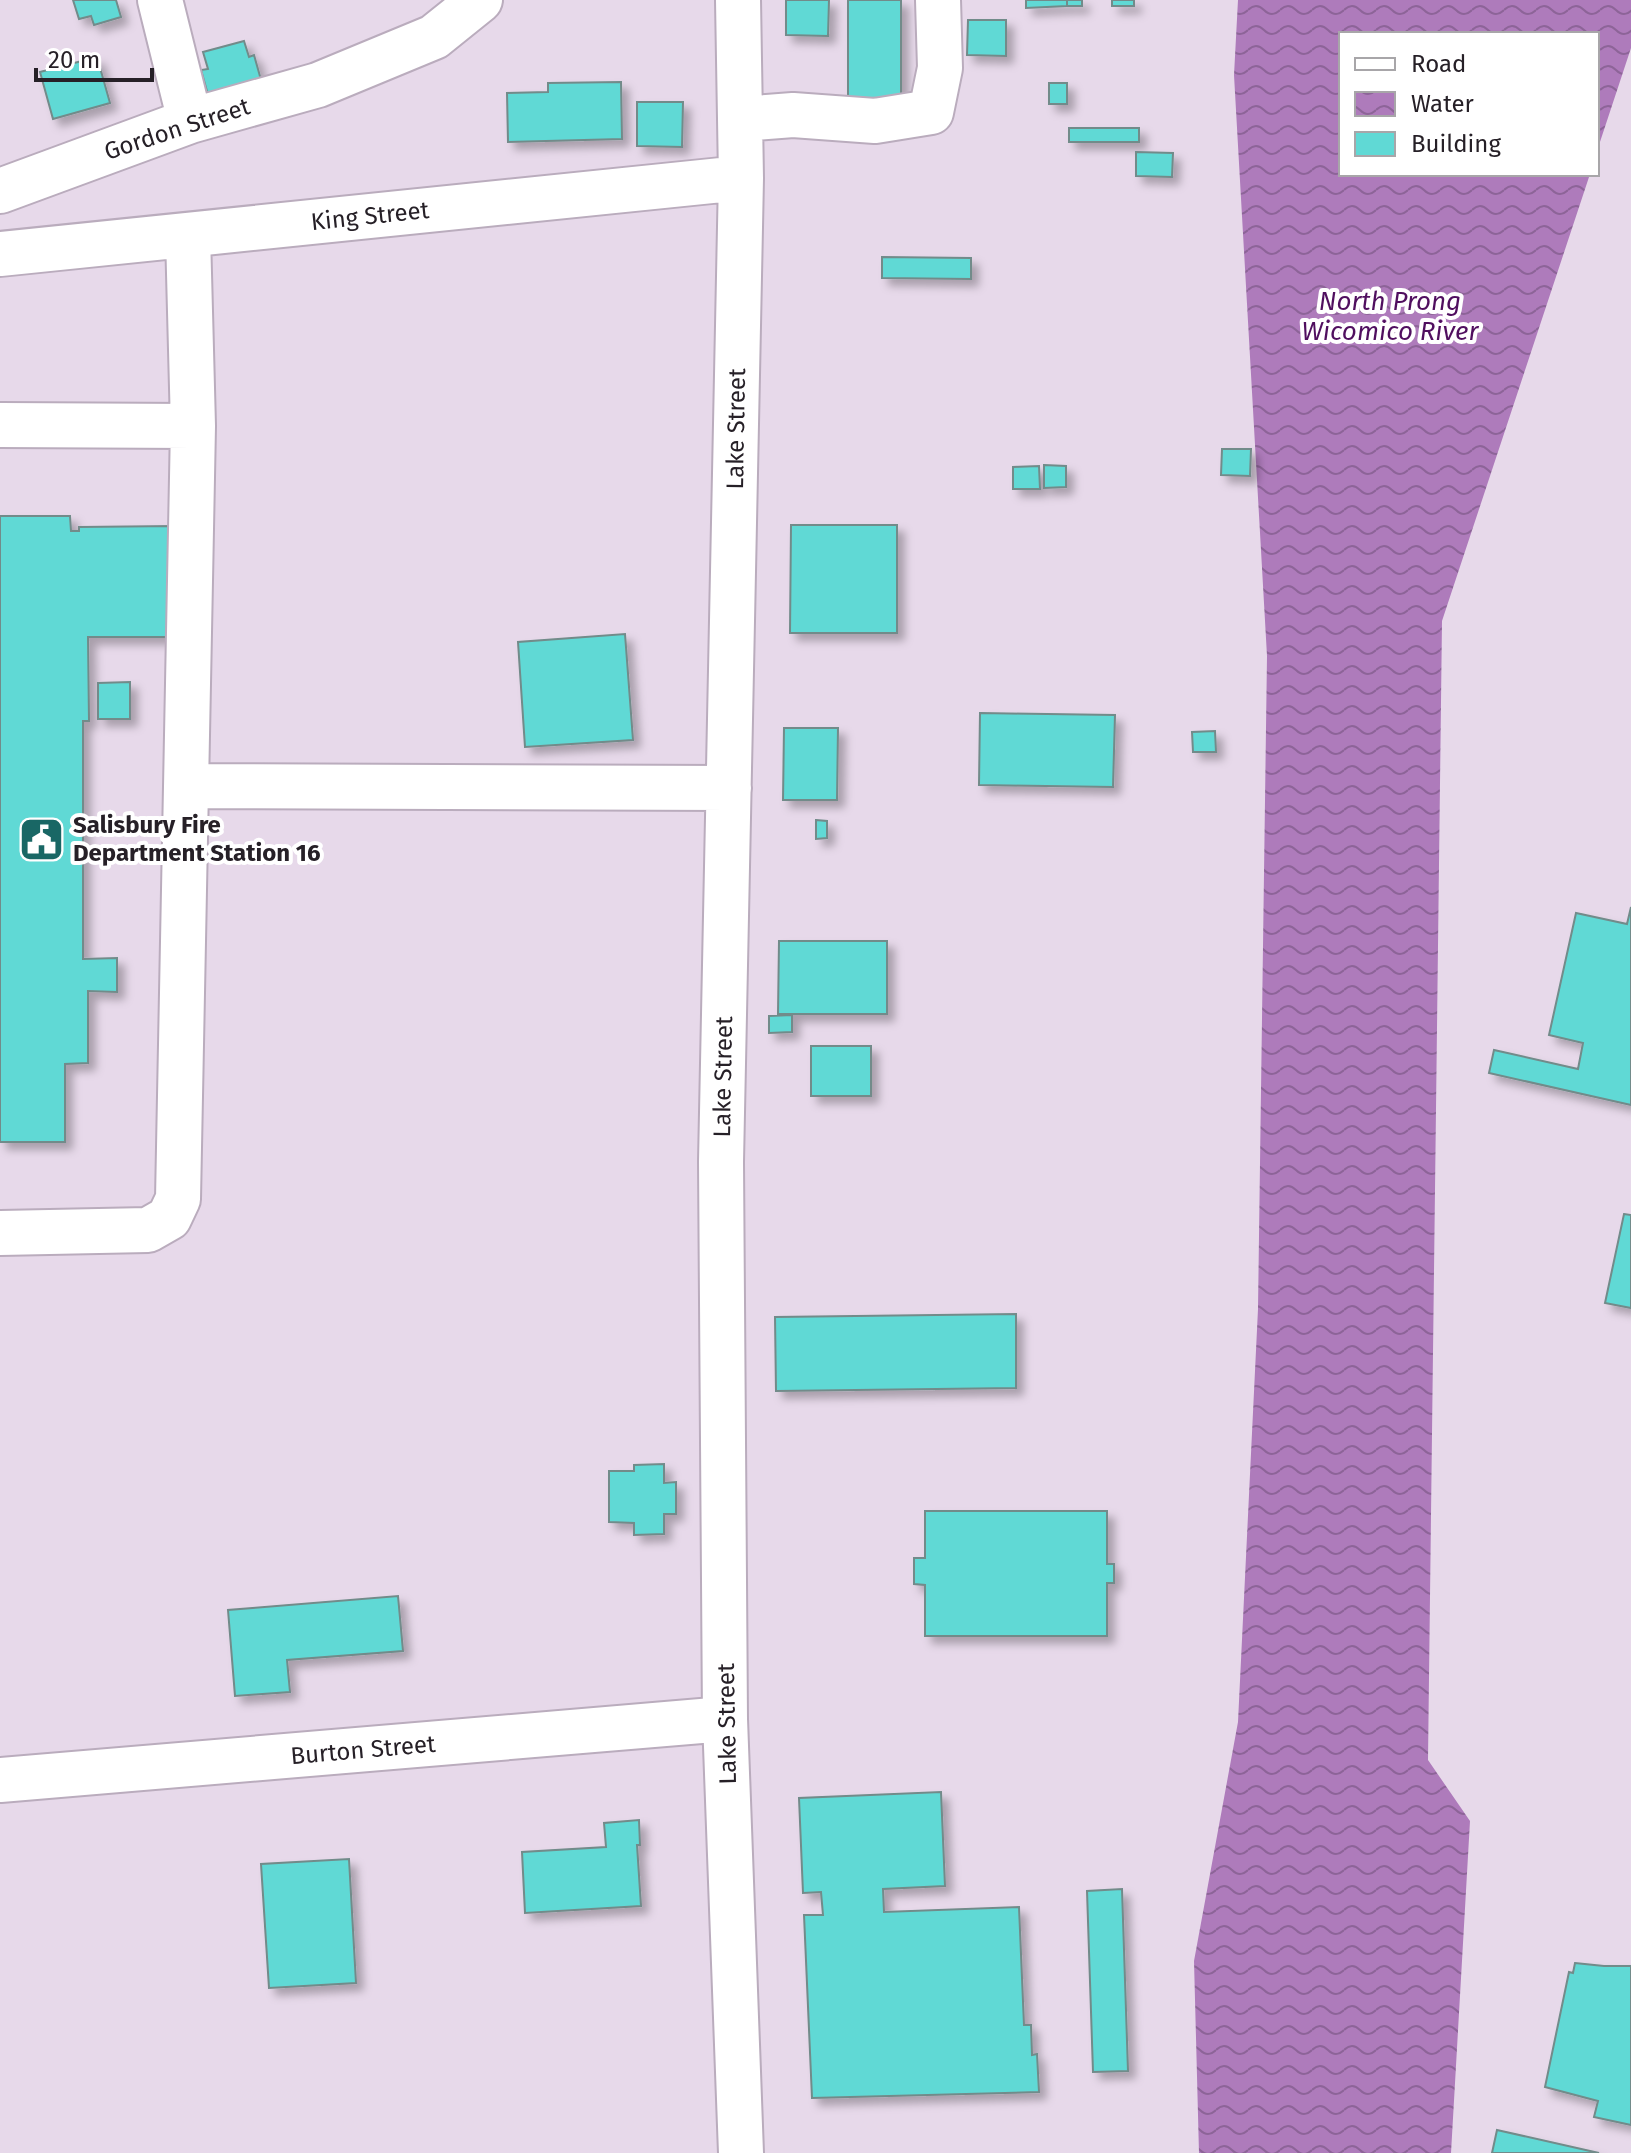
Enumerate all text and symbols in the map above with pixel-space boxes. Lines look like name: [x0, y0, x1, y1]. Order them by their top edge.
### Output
scale bar: [36, 32, 152, 82]
legend: [1339, 32, 1599, 176]
text: 20 m: [48, 46, 100, 74]
text: Road: [1411, 50, 1466, 78]
text: Water: [1411, 90, 1475, 118]
street label: Gordon Street: [101, 92, 254, 166]
text: Building: [1411, 130, 1501, 158]
street label: King Street: [309, 196, 431, 236]
water label: North Prong Wicomico River: [1302, 286, 1480, 347]
street label: Lake Street: [721, 368, 751, 490]
place label: Salisbury Fire Department Station 16: [73, 811, 320, 867]
public building icon: Salisbury Fire Department Station 16: [18, 815, 66, 863]
street label: Lake Street: [708, 1016, 738, 1138]
street label: Lake Street: [712, 1663, 742, 1785]
street label: Burton Street: [289, 1730, 437, 1770]

